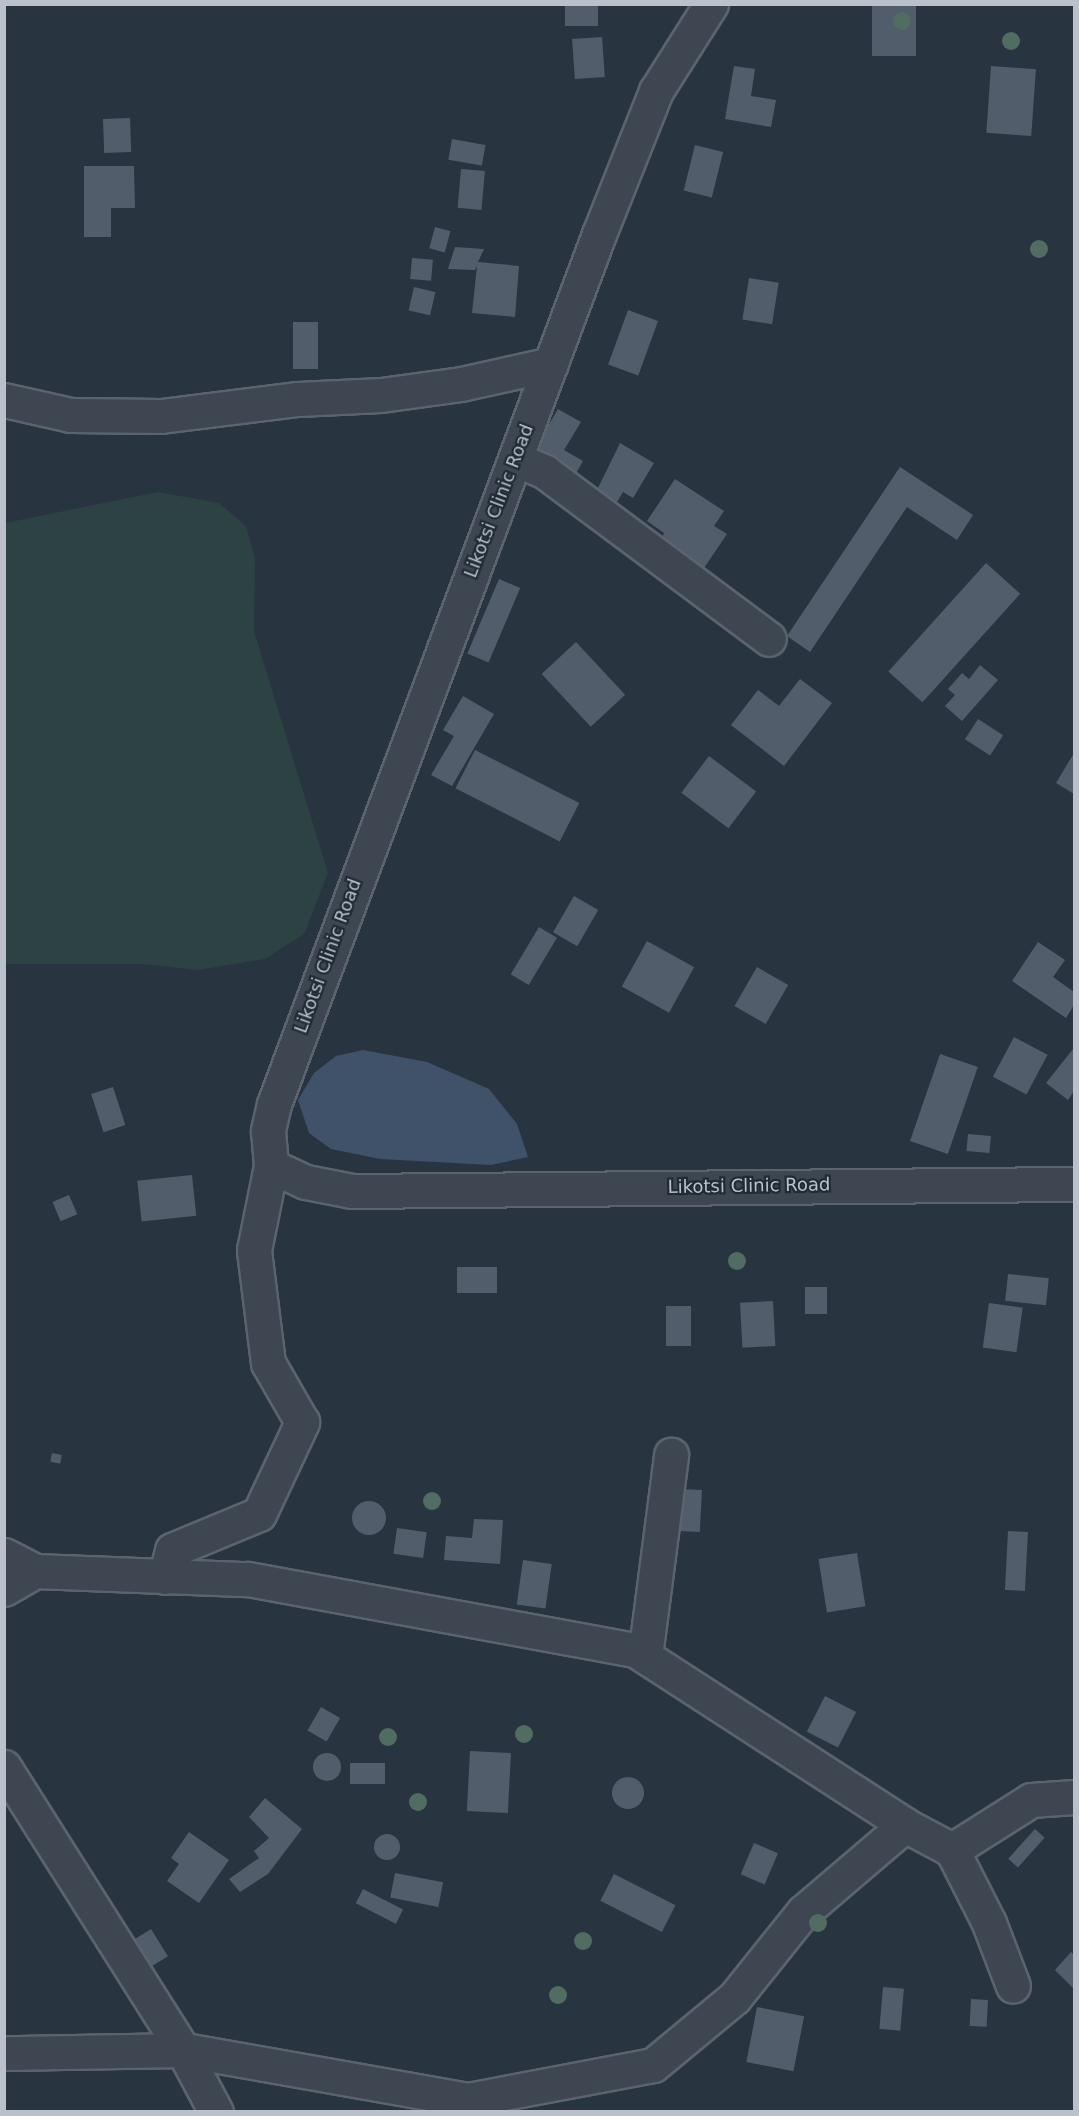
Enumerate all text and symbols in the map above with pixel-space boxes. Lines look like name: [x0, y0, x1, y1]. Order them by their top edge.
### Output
street label: Likotsi Clinic Road: [460, 421, 538, 581]
street label: Likotsi Clinic Road: [290, 876, 366, 1036]
street label: Likotsi Clinic Road: [667, 1174, 831, 1198]

